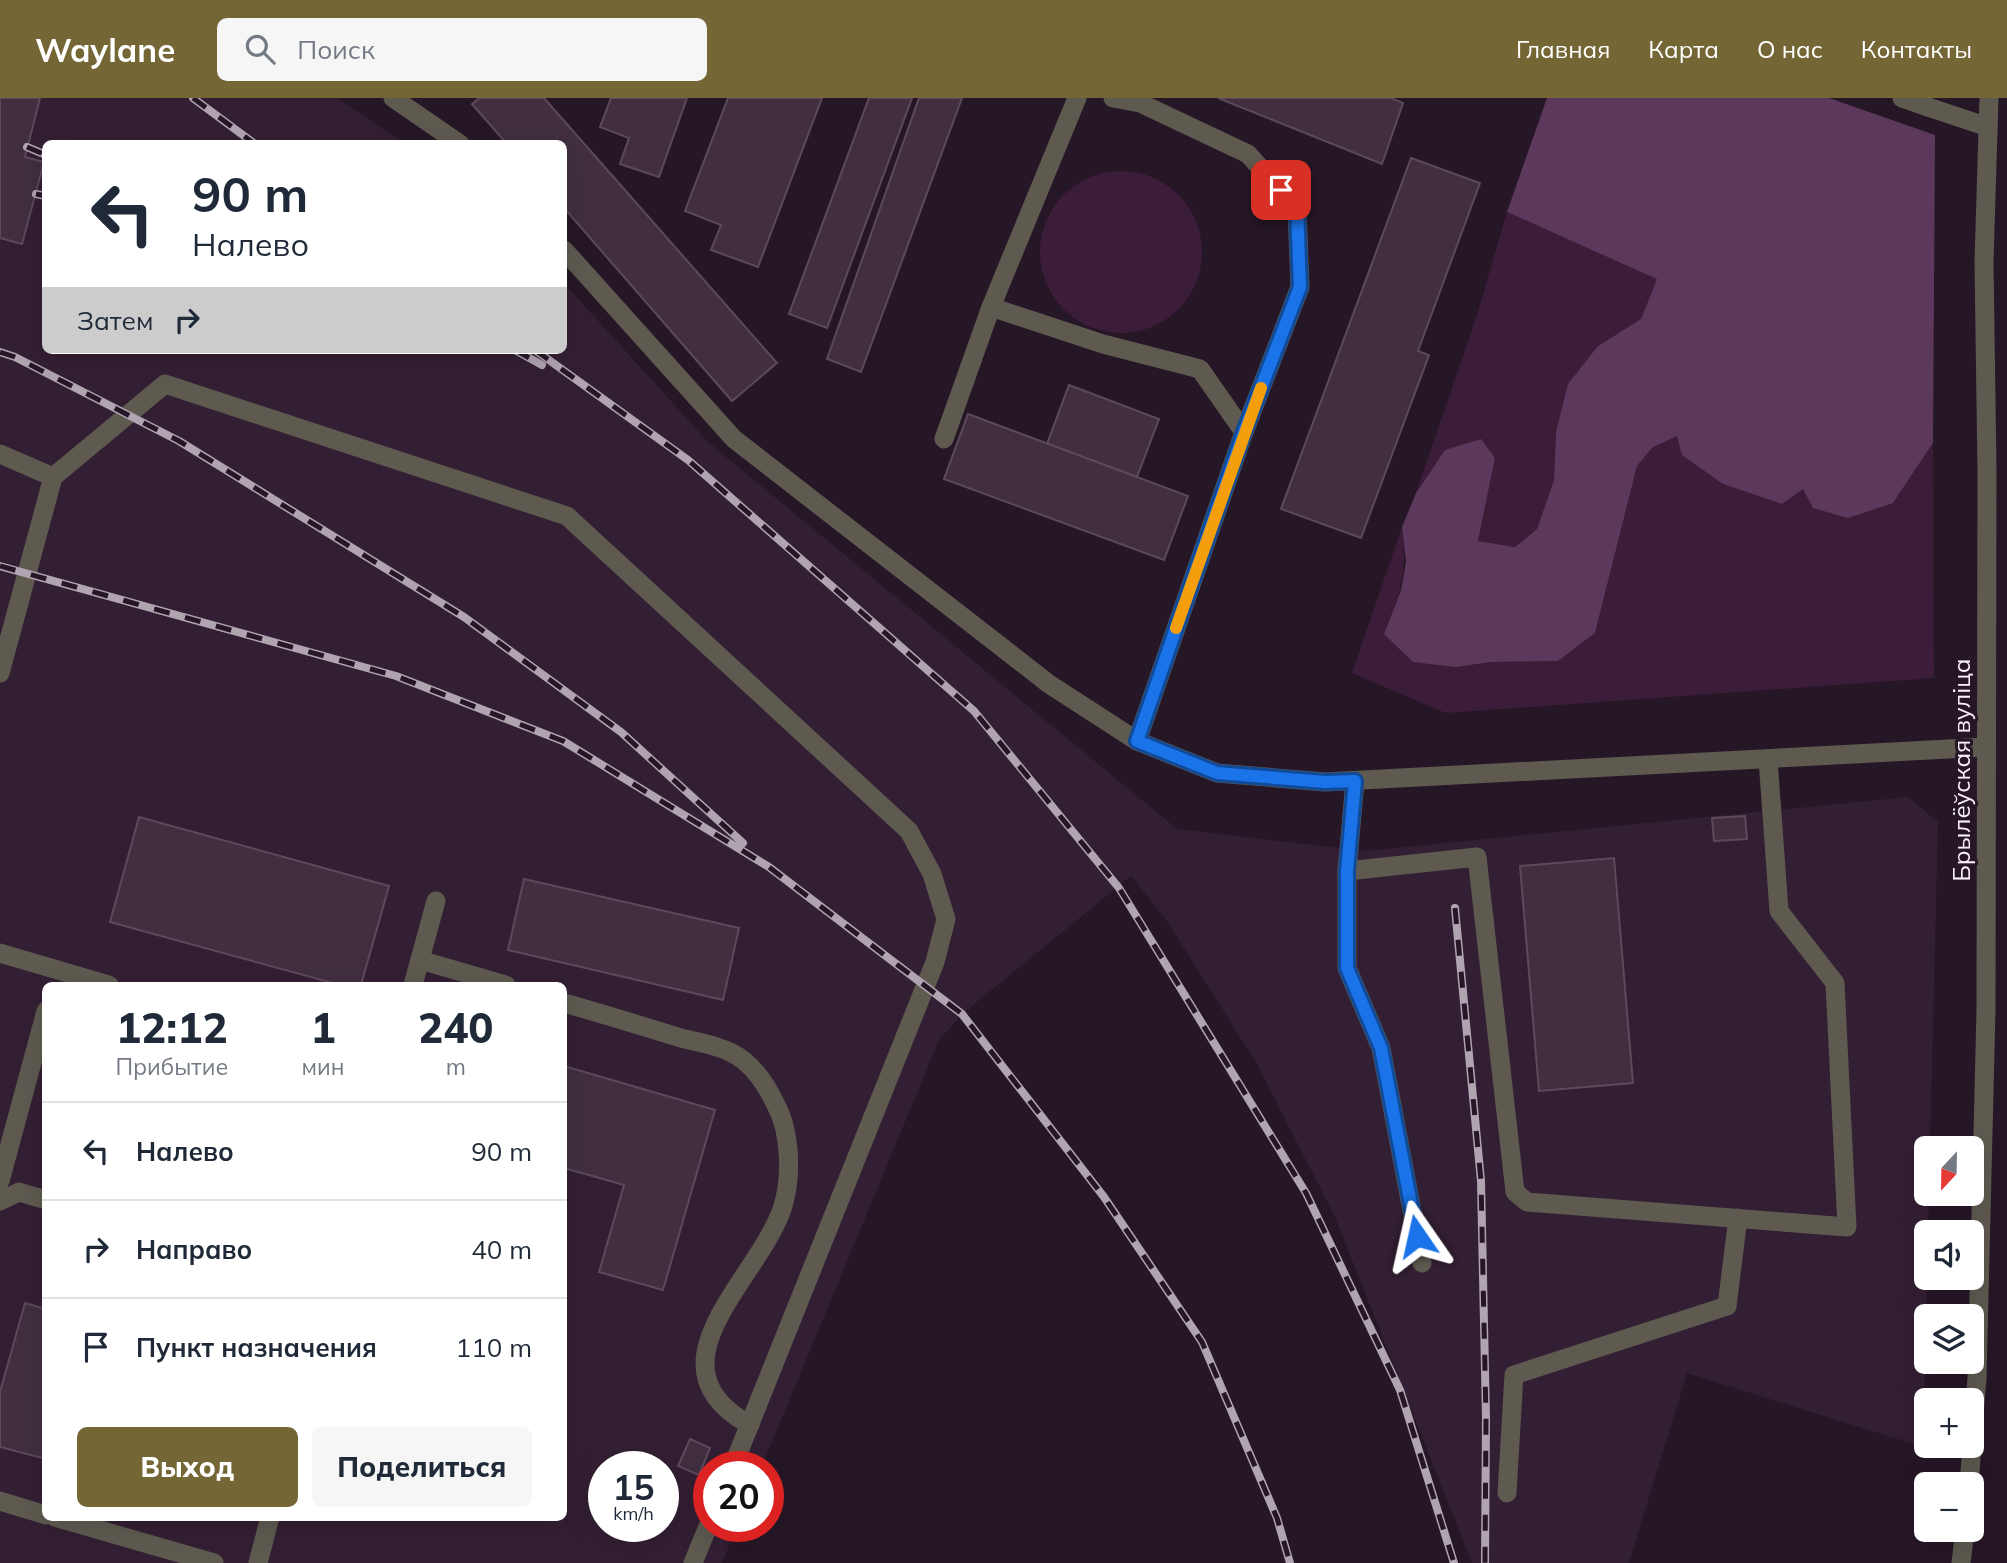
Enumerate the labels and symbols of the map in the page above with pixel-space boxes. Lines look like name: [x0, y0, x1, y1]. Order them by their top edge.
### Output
pin: [1251, 160, 1311, 220]
street label: Брылёўская вуліца: [1946, 659, 1976, 881]
north arrow: [1914, 1136, 1984, 1206]
position arrow: [1380, 1199, 1454, 1273]
speed limit sign: 20: [693, 1451, 784, 1542]

